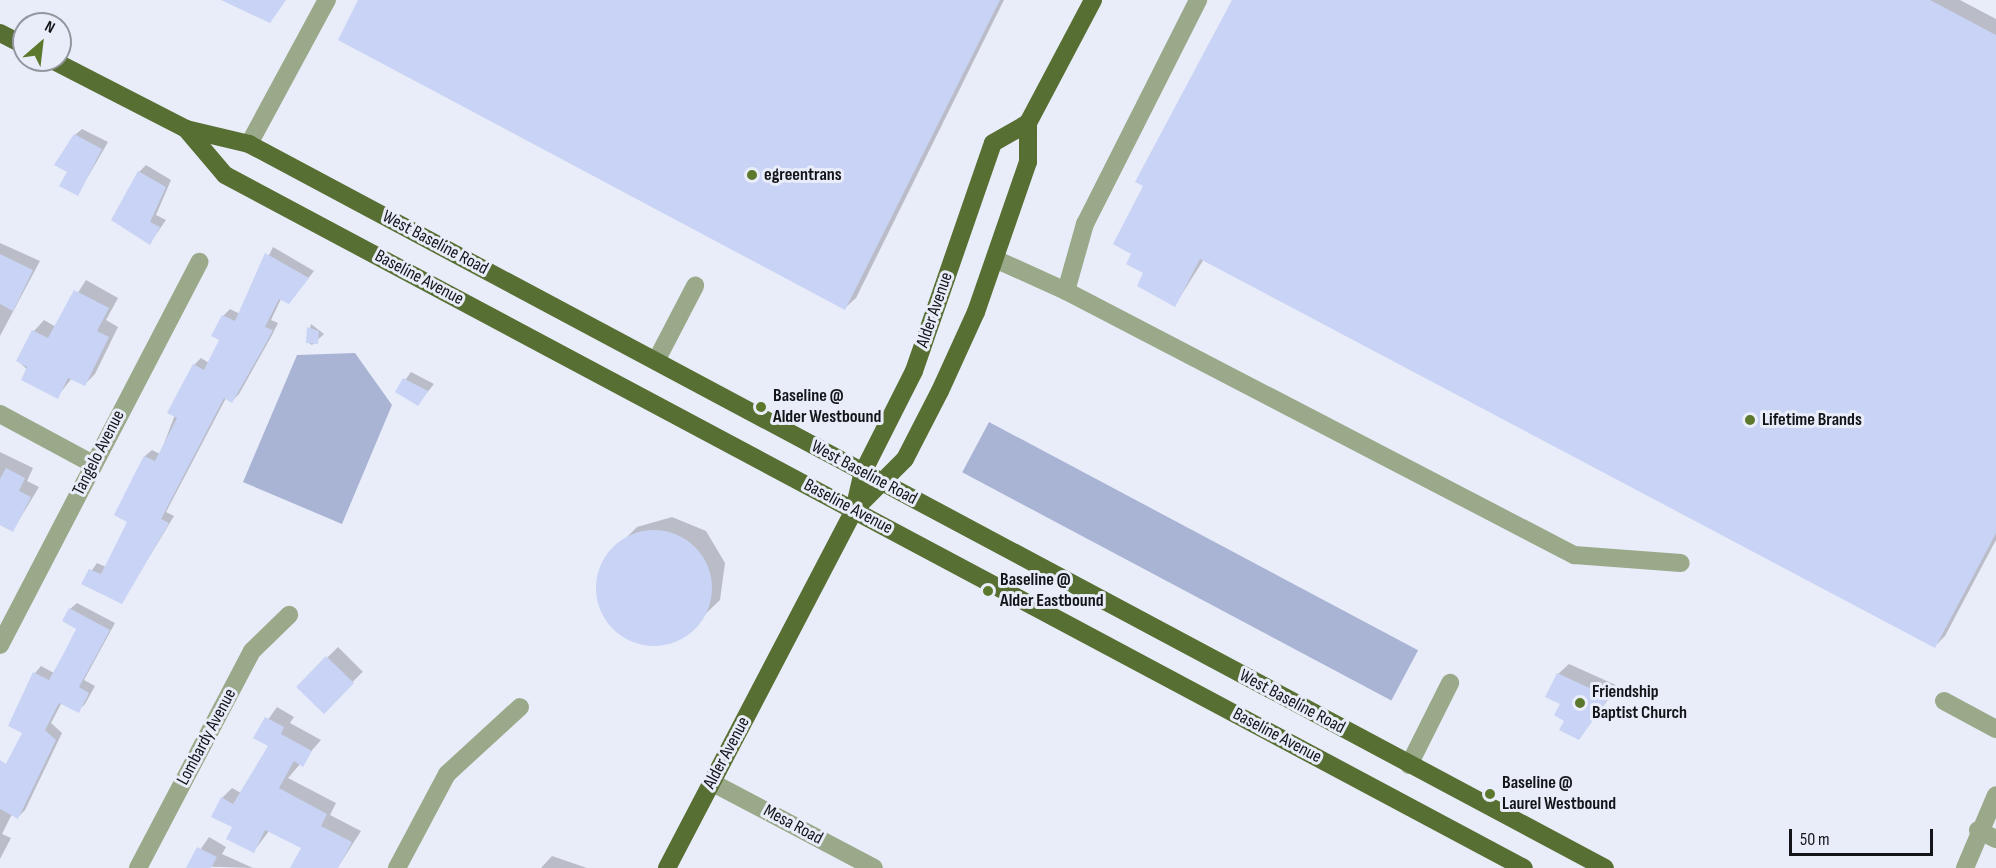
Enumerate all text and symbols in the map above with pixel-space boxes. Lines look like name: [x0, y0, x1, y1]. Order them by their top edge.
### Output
north arrow: [12, 12, 72, 72]
text: N: [42, 17, 58, 38]
place label: egreentrans: [764, 164, 842, 186]
marker: egreentrans: [745, 168, 759, 182]
street label: West Baseline Road: [378, 206, 492, 280]
street label: Baseline Avenue: [371, 246, 467, 310]
street label: Alder Avenue: [912, 270, 958, 350]
place label: Baseline @ Alder Westbound: [773, 386, 881, 428]
marker: Baseline @ Alder Westbound: [754, 400, 768, 414]
street label: Tangelo Avenue: [68, 407, 130, 499]
place label: Lifetime Brands: [1762, 409, 1862, 431]
marker: Lifetime Brands: [1743, 413, 1757, 427]
street label: West Baseline Road: [807, 436, 921, 510]
street label: Baseline Avenue: [800, 475, 896, 539]
place label: Baseline @ Alder Eastbound: [1000, 570, 1104, 612]
marker: Baseline @ Alder Eastbound: [981, 584, 995, 598]
street label: West Baseline Road: [1235, 665, 1349, 739]
place label: Friendship Baptist Church: [1592, 682, 1687, 724]
street label: Lombardy Avenue: [173, 685, 241, 789]
marker: Friendship Baptist Church: [1573, 696, 1587, 710]
street label: Baseline Avenue: [1229, 704, 1325, 768]
street label: Alder Avenue: [699, 713, 755, 793]
place label: Baseline @ Laurel Westbound: [1502, 773, 1616, 816]
marker: Baseline @ Laurel Westbound: [1483, 787, 1497, 801]
street label: Mesa Road: [760, 800, 826, 850]
scale bar: [1792, 817, 1936, 855]
text: 50 m: [1800, 829, 1830, 850]

